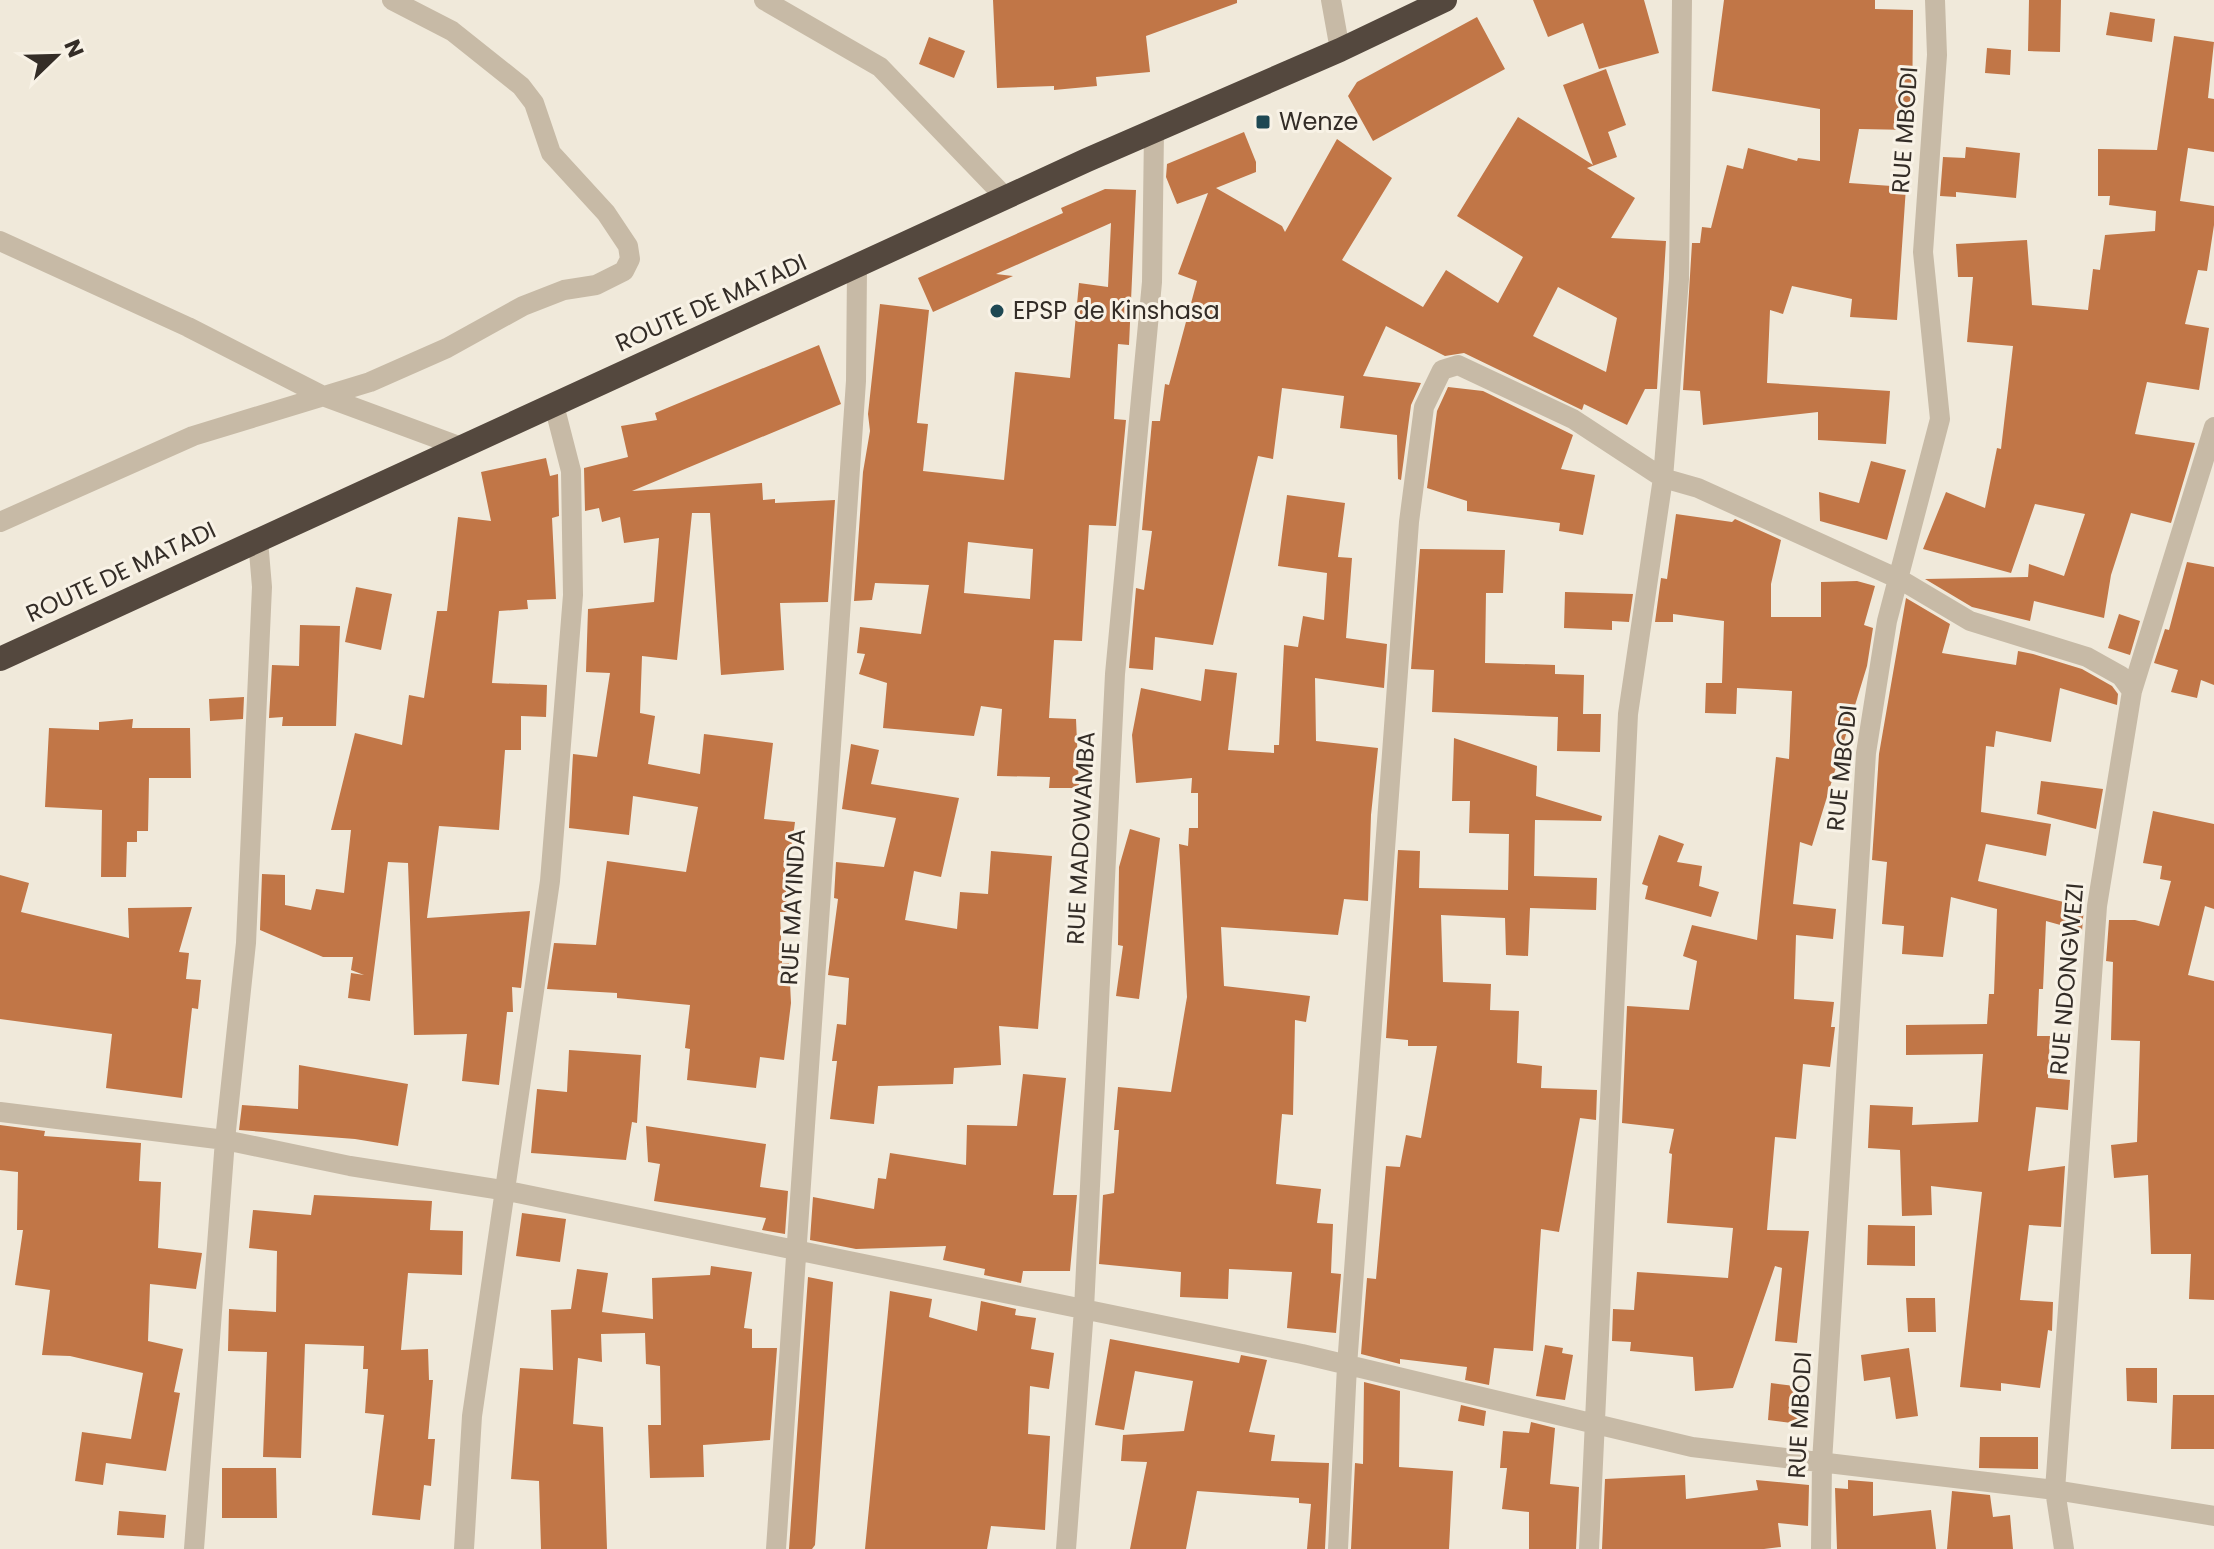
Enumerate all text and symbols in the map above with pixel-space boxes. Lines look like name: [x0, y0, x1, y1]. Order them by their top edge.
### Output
north arrow: [16, 16, 96, 96]
text: N: [56, 35, 91, 62]
street label: RUE MBODI: [1884, 66, 1925, 194]
place label: Wenze: [1279, 105, 1358, 138]
marker: Wenze: [1254, 113, 1272, 131]
street label: ROUTE DE MATADI: [610, 246, 812, 359]
place label: EPSP de Kinshasa: [1013, 294, 1220, 327]
marker: EPSP de Kinshasa: [988, 302, 1006, 320]
street label: ROUTE DE MATADI: [21, 513, 221, 630]
street label: RUE MBODI: [1818, 703, 1865, 833]
street label: RUE MADOWAMBA: [1058, 731, 1103, 945]
street label: RUE MAYINDA: [772, 828, 813, 986]
street label: RUE NDONGWEZI: [2042, 882, 2091, 1076]
street label: RUE MBODI: [1780, 1351, 1819, 1479]

